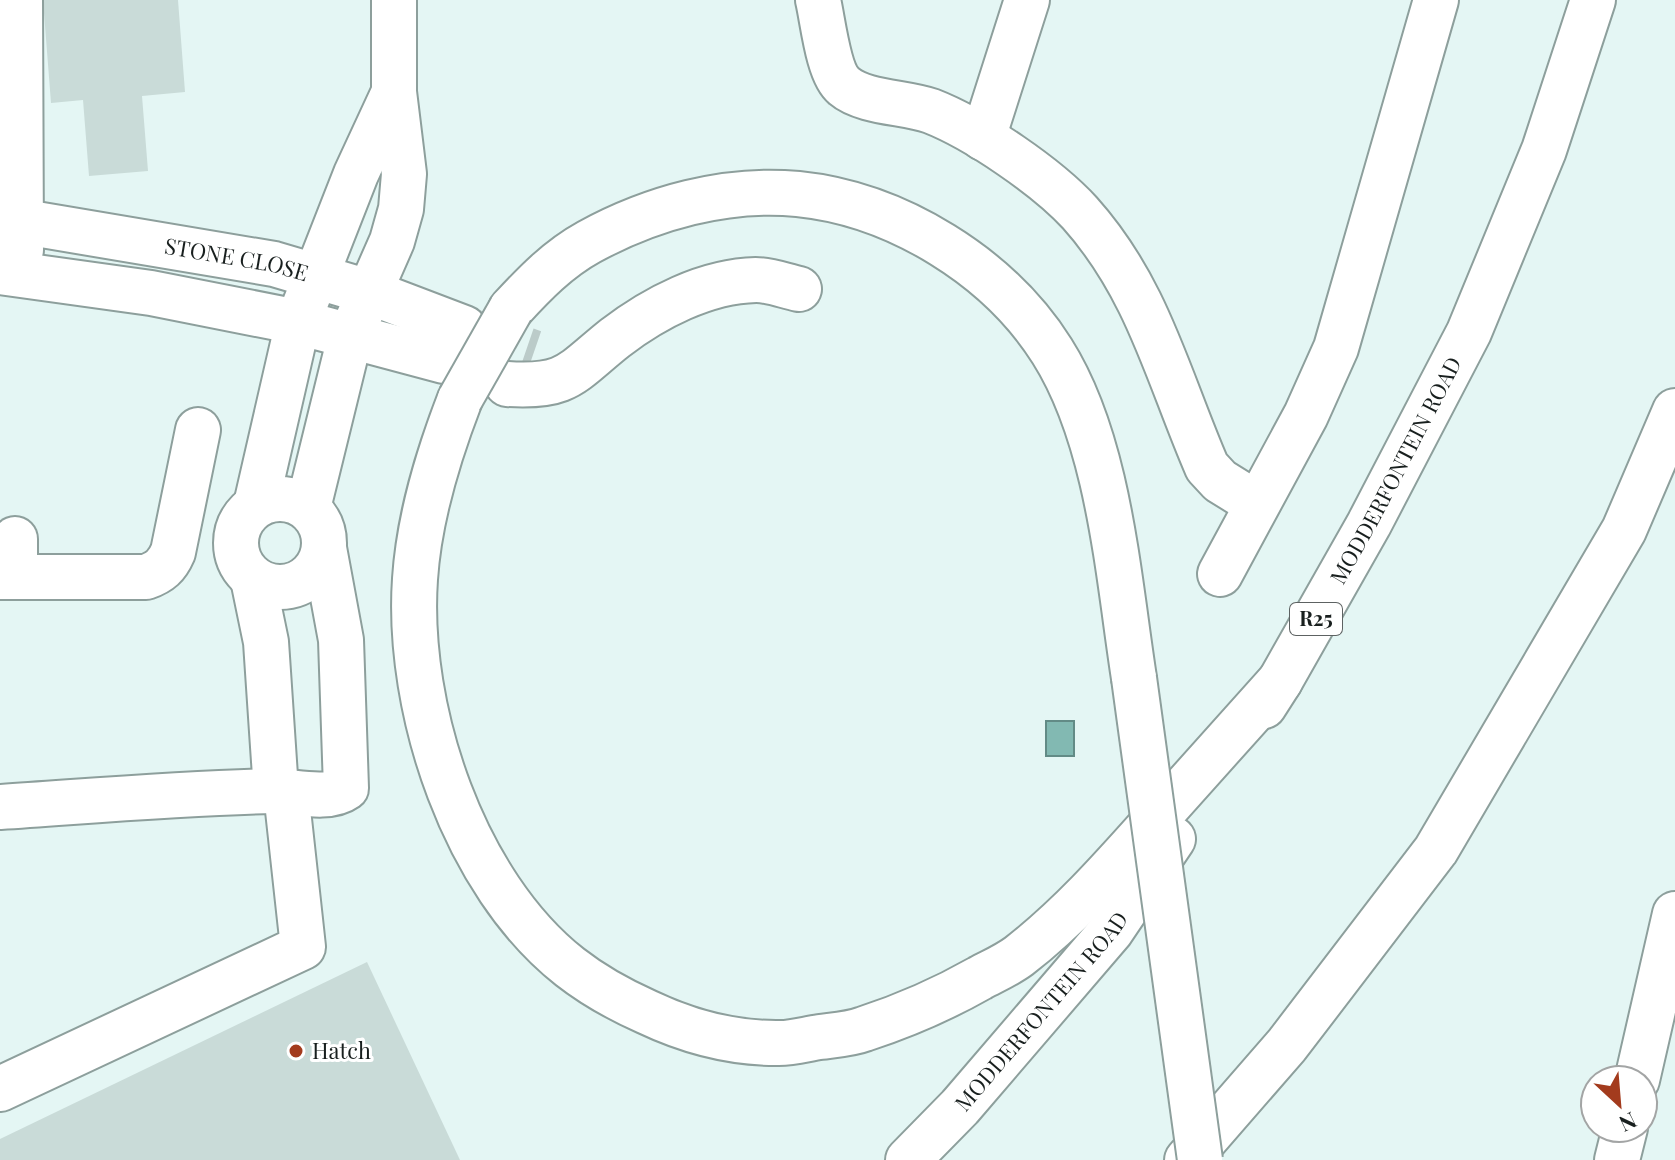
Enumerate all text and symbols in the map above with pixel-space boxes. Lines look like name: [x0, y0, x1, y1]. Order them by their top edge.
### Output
street label: STONE CLOSE: [162, 230, 312, 287]
street label: MODDERFONTEIN ROAD: [1322, 351, 1468, 589]
road number: R25: [1290, 603, 1342, 635]
street label: MODDERFONTEIN ROAD: [947, 905, 1134, 1117]
place label: Hatch: [312, 1035, 371, 1065]
marker: Hatch: [287, 1042, 305, 1060]
north arrow: [1579, 1064, 1659, 1144]
text: N: [1614, 1106, 1642, 1140]

